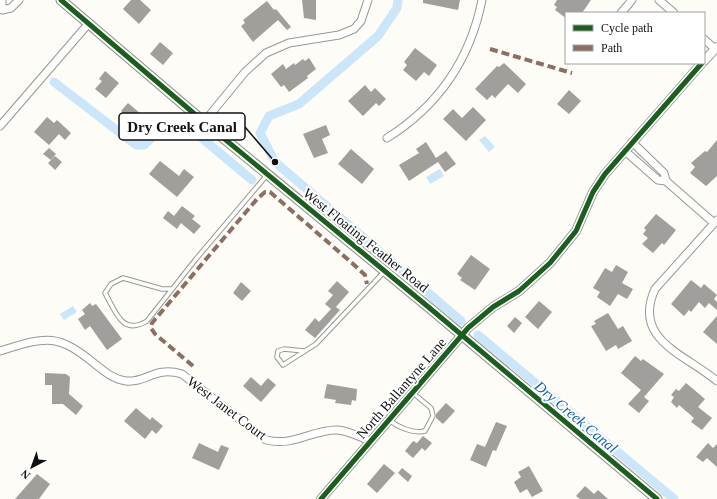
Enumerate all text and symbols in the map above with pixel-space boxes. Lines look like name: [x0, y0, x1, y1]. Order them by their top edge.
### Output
legend: [565, 12, 705, 64]
text: Cycle path: [601, 21, 653, 35]
text: Path: [601, 41, 622, 55]
callout: Dry Creek Canal: [119, 113, 245, 140]
text: Dry Creek Canal: [127, 119, 237, 135]
street label: West Floating Feather Road: [300, 185, 431, 295]
street label: North Ballantyne Lane: [354, 335, 449, 442]
street label: West Janet Court: [184, 374, 269, 443]
water label: Dry Creek Canal: [531, 377, 621, 456]
north arrow: [12, 447, 52, 487]
text: N: [18, 467, 32, 482]

